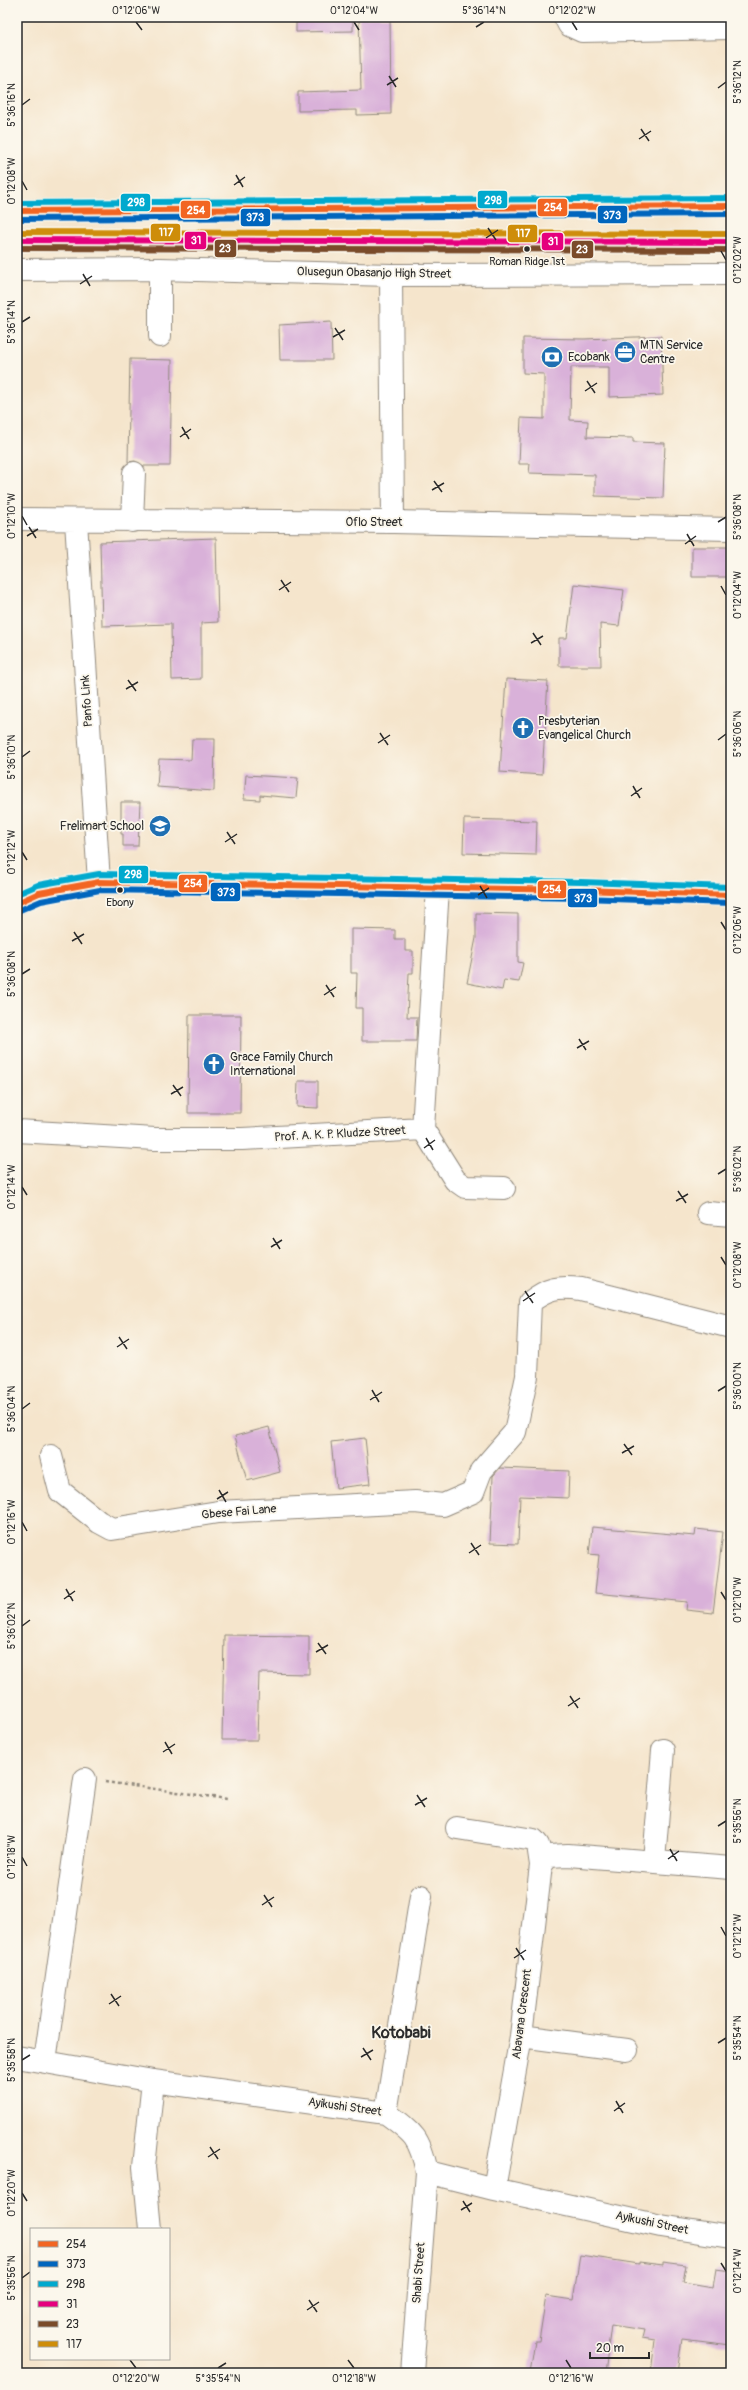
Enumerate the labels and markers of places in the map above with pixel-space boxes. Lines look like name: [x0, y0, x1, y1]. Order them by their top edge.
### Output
marker: Roman Ridge 1st: [522, 244, 532, 254]
place label: Roman Ridge 1st: [489, 255, 565, 268]
place label: MTN Service Centre: [640, 338, 703, 367]
office icon: MTN Service Centre: [612, 339, 638, 365]
bank icon: Ecobank: [539, 344, 565, 370]
place label: Ecobank: [568, 350, 610, 365]
place label: Presbyterian Evangelical Church: [538, 714, 631, 743]
church icon: Presbyterian Evangelical Church: [510, 715, 536, 741]
school or university icon: Frelimart School: [147, 813, 173, 839]
place label: Frelimart School: [60, 819, 144, 834]
marker: Ebony: [115, 885, 125, 895]
place label: Ebony: [106, 896, 134, 909]
place label: Grace Family Church International: [230, 1050, 333, 1079]
church icon: Grace Family Church International: [201, 1051, 227, 1077]

